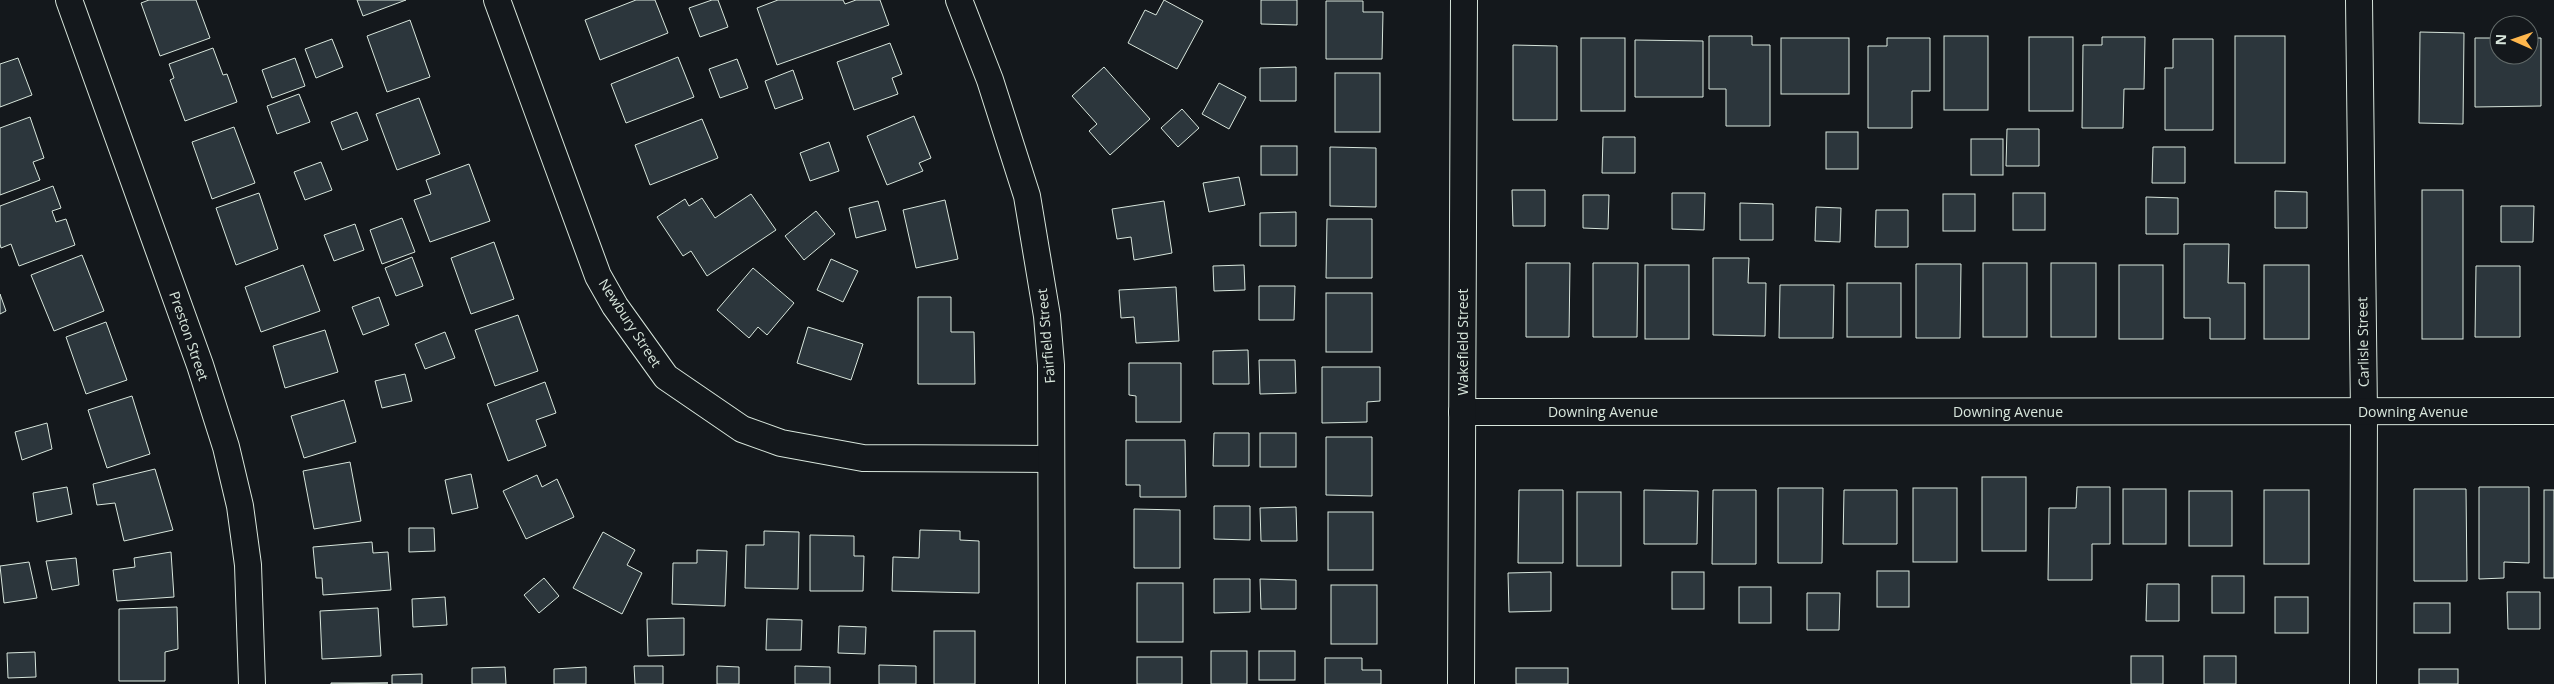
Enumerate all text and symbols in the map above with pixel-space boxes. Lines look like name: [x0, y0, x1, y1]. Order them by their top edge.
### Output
north arrow: [2489, 15, 2539, 65]
text: N: [2491, 34, 2510, 46]
street label: Newbury Street: [595, 275, 666, 371]
street label: Fairfield Street: [1032, 288, 1059, 384]
street label: Preston Street: [165, 289, 214, 383]
street label: Wakefield Street: [1453, 289, 1472, 395]
street label: Carlisle Street: [2352, 297, 2373, 387]
street label: Downing Avenue: [1548, 402, 1658, 421]
street label: Downing Avenue: [1953, 402, 2063, 421]
street label: Downing Avenue: [2358, 402, 2468, 421]

